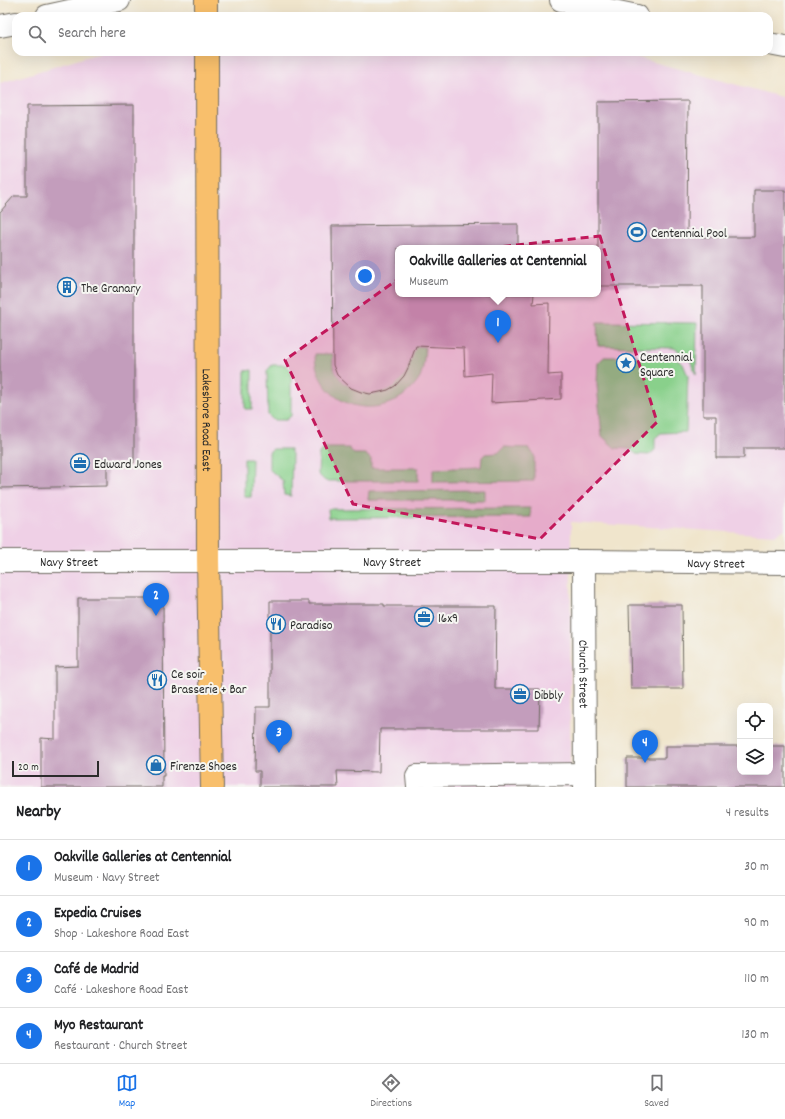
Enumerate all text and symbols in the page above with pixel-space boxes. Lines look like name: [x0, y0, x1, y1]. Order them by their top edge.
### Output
search box: [12, 12, 773, 56]
icon: search: [26, 23, 48, 45]
text: Search here: [58, 23, 126, 45]
sports icon: Centennial Pool: [626, 221, 648, 243]
place label: Centennial Pool: [651, 225, 727, 244]
popup: [395, 245, 601, 297]
text: Oakville Galleries at Centennial: [409, 251, 587, 273]
your location: [355, 266, 375, 286]
text: Museum: [409, 273, 448, 292]
building icon: The Granary: [56, 276, 78, 298]
place label: The Granary: [81, 280, 141, 299]
pin: 1: [485, 310, 511, 343]
place label: Centennial Square: [640, 349, 692, 383]
place icon: Centennial Square: [615, 352, 637, 374]
street label: Lakeshore Road East: [196, 369, 215, 472]
office icon: Edward Jones: [69, 452, 91, 474]
place label: Edward Jones: [94, 456, 162, 475]
street label: Navy Street: [40, 554, 98, 573]
street label: Navy Street: [363, 554, 421, 573]
street label: Navy Street: [687, 555, 745, 575]
pin: 2: [143, 583, 169, 616]
office icon: 16x9: [413, 606, 435, 628]
place label: 16x9: [438, 610, 458, 629]
restaurant icon: Paradiso: [265, 613, 287, 635]
place label: Paradiso: [290, 617, 333, 636]
street label: Church Street: [572, 640, 592, 709]
place label: Ce soir Brasserie + Bar: [171, 666, 247, 700]
restaurant icon: Ce soir Brasserie + Bar: [146, 669, 168, 691]
office icon: Dibbly: [509, 683, 531, 705]
place label: Dibbly: [534, 687, 563, 706]
map controls: [737, 703, 773, 775]
button: locate: [737, 703, 773, 739]
pin: 3: [266, 720, 292, 753]
pin: 4: [632, 730, 658, 763]
button: layers: [737, 739, 773, 775]
shop icon: Firenze Shoes: [145, 754, 167, 776]
place label: Firenze Shoes: [170, 758, 237, 777]
scale bar: [12, 759, 99, 778]
text: 20 m: [18, 760, 39, 776]
text: Nearby: [16, 801, 60, 825]
text: 4 results: [726, 804, 769, 823]
text: Oakville Galleries at Centennial: [54, 847, 231, 869]
text: 1: [28, 858, 30, 877]
text: 30 m: [744, 858, 769, 877]
text: Museum · Navy Street: [54, 869, 160, 888]
text: Expedia Cruises: [54, 903, 142, 925]
text: 2: [26, 914, 32, 933]
text: 90 m: [744, 914, 769, 933]
text: Shop · Lakeshore Road East: [54, 925, 189, 944]
text: Café de Madrid: [54, 959, 139, 981]
text: 3: [26, 970, 32, 989]
text: 110 m: [744, 970, 769, 989]
text: Café · Lakeshore Road East: [54, 981, 188, 1000]
text: Myo Restaurant: [54, 1015, 143, 1037]
text: 4: [26, 1026, 32, 1045]
text: 130 m: [741, 1026, 769, 1045]
text: Restaurant · Church Street: [54, 1037, 187, 1056]
tab: Map: [116, 1072, 138, 1112]
tab: Directions: [370, 1072, 412, 1112]
tab: Saved: [644, 1072, 669, 1112]

